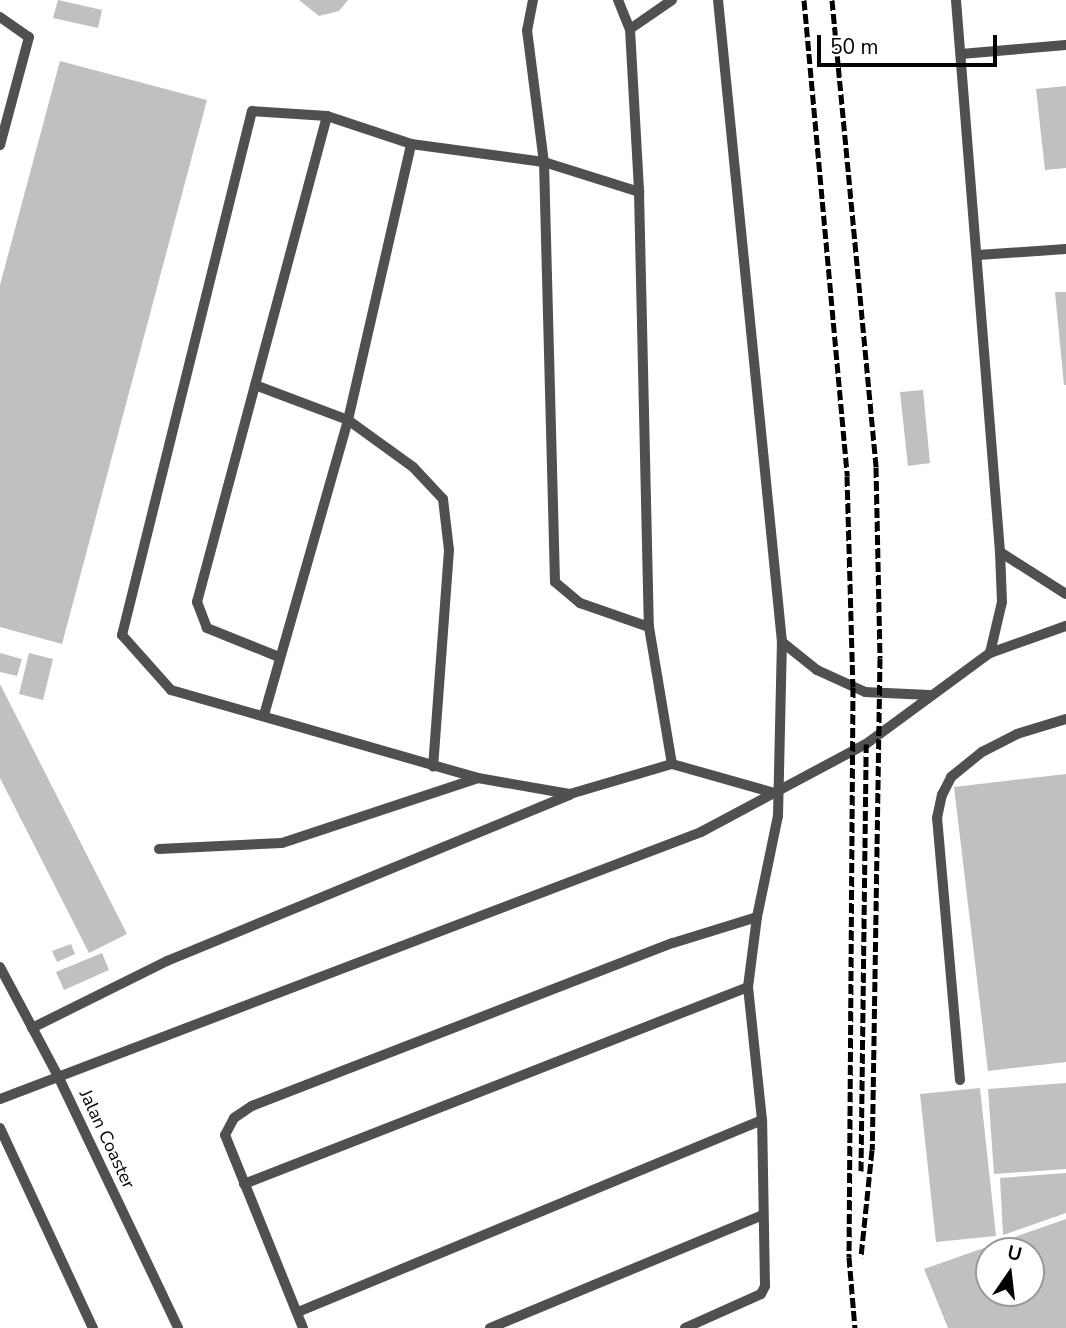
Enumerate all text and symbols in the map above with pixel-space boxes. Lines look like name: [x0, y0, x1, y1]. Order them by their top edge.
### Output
scale bar: [821, 21, 1001, 65]
text: 50 m: [830, 33, 879, 61]
street label: Jalan Coaster: [75, 1086, 139, 1192]
north arrow: [975, 1237, 1045, 1307]
text: U: [1005, 1239, 1025, 1268]

